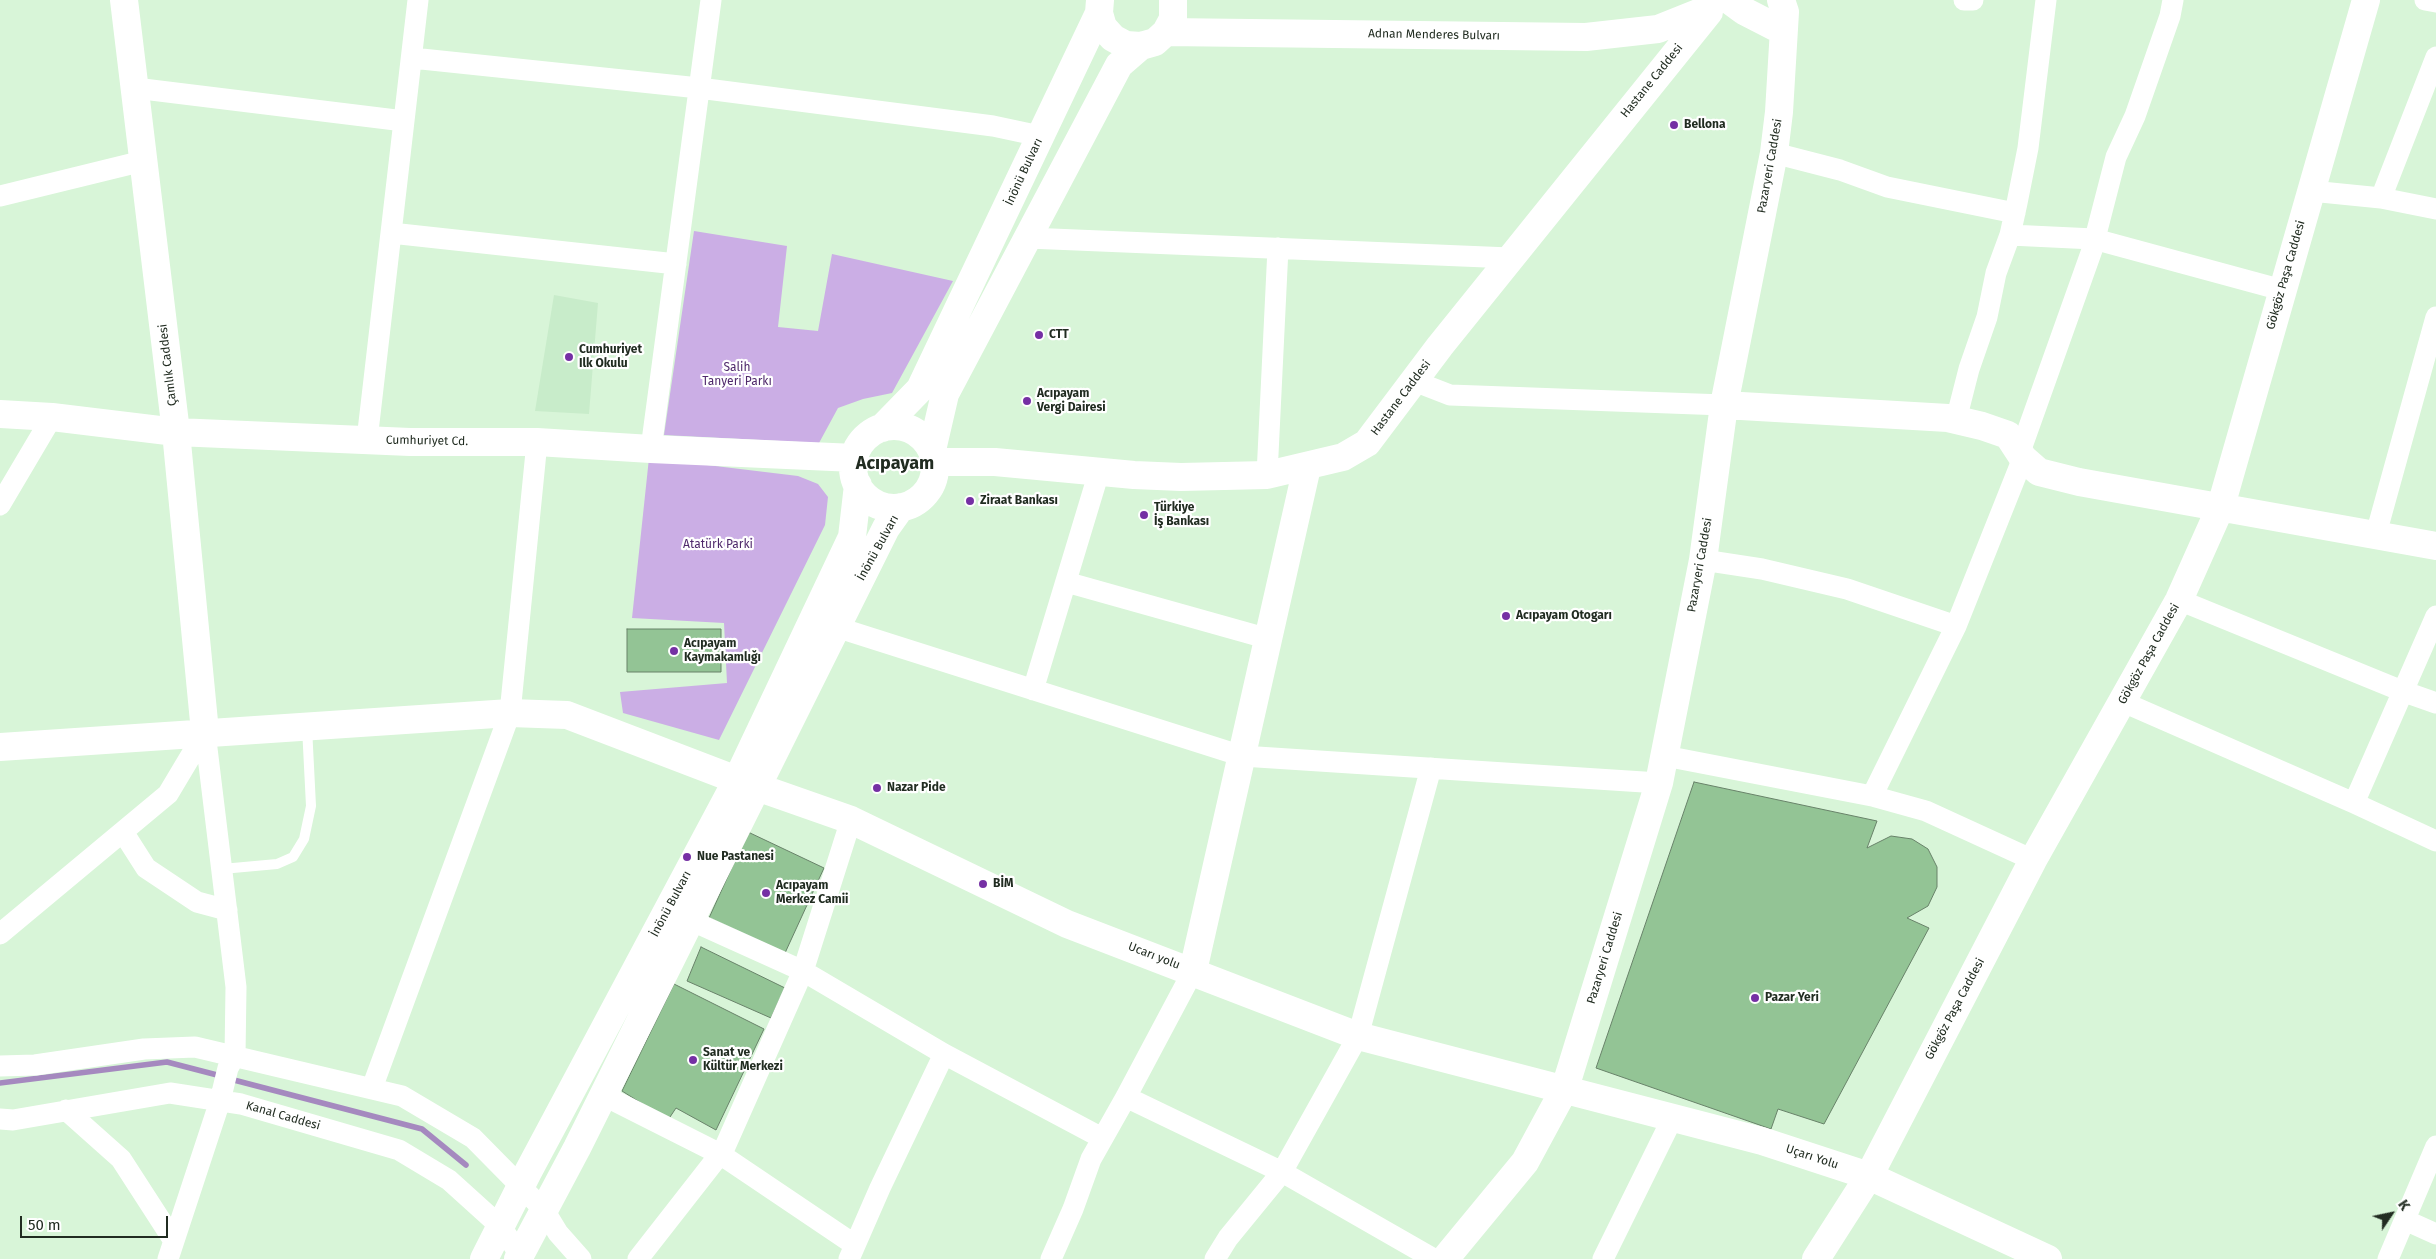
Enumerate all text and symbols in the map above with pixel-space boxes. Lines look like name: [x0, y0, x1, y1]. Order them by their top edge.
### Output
street label: Adnan Menderes Bulvarı: [1368, 27, 1500, 43]
street label: Hastane Caddesi: [1618, 41, 1686, 121]
place label: Bellona: [1684, 118, 1726, 132]
street label: Pazaryeri Caddesi: [1755, 118, 1785, 214]
marker: Bellona: [1668, 119, 1680, 131]
street label: İnönü Bulvarı: [1002, 136, 1046, 208]
street label: Gökgöz Paşa Caddesi: [2264, 219, 2308, 331]
street label: Çamlık Caddesi: [156, 323, 180, 407]
place label: CTT: [1049, 328, 1069, 342]
marker: CTT: [1033, 329, 1045, 341]
place label: Cumhuriyet Ilk Okulu: [579, 343, 642, 371]
marker: Cumhuriyet Ilk Okulu: [563, 351, 575, 363]
street label: Hastane Caddesi: [1368, 357, 1434, 439]
park label: Salih Tanyeri Parkı: [702, 361, 772, 389]
place label: Acıpayam Vergi Dairesi: [1037, 387, 1106, 415]
marker: Acıpayam Vergi Dairesi: [1021, 395, 1033, 407]
street label: Cumhuriyet Cd.: [386, 433, 468, 449]
district label: Acıpayam: [856, 453, 934, 475]
place label: Ziraat Bankası: [980, 494, 1058, 508]
marker: Ziraat Bankası: [964, 495, 976, 507]
place label: Türkiye İş Bankası: [1154, 501, 1209, 529]
marker: Türkiye İş Bankası: [1138, 509, 1150, 521]
street label: İnönü Bulvarı: [854, 513, 902, 583]
street label: Pazaryeri Caddesi: [1685, 517, 1715, 613]
park label: Atatürk Parki: [683, 538, 753, 552]
street label: Gökgöz Paşa Caddesi: [2115, 601, 2183, 707]
place label: Acıpayam Otogarı: [1516, 609, 1612, 623]
marker: Acıpayam Otogarı: [1500, 610, 1512, 622]
place label: Acıpayam Kaymakamlığı: [684, 637, 761, 665]
marker: Acıpayam Kaymakamlığı: [668, 645, 680, 657]
place label: Nazar Pide: [887, 781, 945, 795]
marker: Nazar Pide: [871, 782, 883, 794]
place label: Nue Pastanesi: [697, 850, 774, 864]
marker: Nue Pastanesi: [681, 851, 693, 863]
street label: İnönü Bulvarı: [648, 869, 694, 939]
place label: BİM: [993, 877, 1013, 891]
marker: BİM: [977, 878, 989, 890]
place label: Acıpayam Merkez Camii: [776, 879, 848, 907]
marker: Acıpayam Merkez Camii: [760, 887, 772, 899]
street label: Pazaryeri Caddesi: [1584, 910, 1626, 1006]
street label: Ucarı yolu: [1126, 939, 1182, 973]
street label: Gökgöz Paşa Caddesi: [1922, 956, 1988, 1062]
place label: Pazar Yeri: [1765, 991, 1819, 1005]
marker: Pazar Yeri: [1749, 992, 1761, 1004]
place label: Sanat ve Kültür Merkezi: [703, 1046, 783, 1074]
marker: Sanat ve Kültür Merkezi: [687, 1054, 699, 1066]
street label: Kanal Caddesi: [244, 1099, 322, 1133]
street label: Uçarı Yolu: [1784, 1142, 1840, 1172]
north arrow: [2366, 1189, 2416, 1239]
text: K: [2394, 1197, 2413, 1214]
scale bar: [22, 1206, 170, 1238]
text: 50 m: [28, 1216, 61, 1234]

